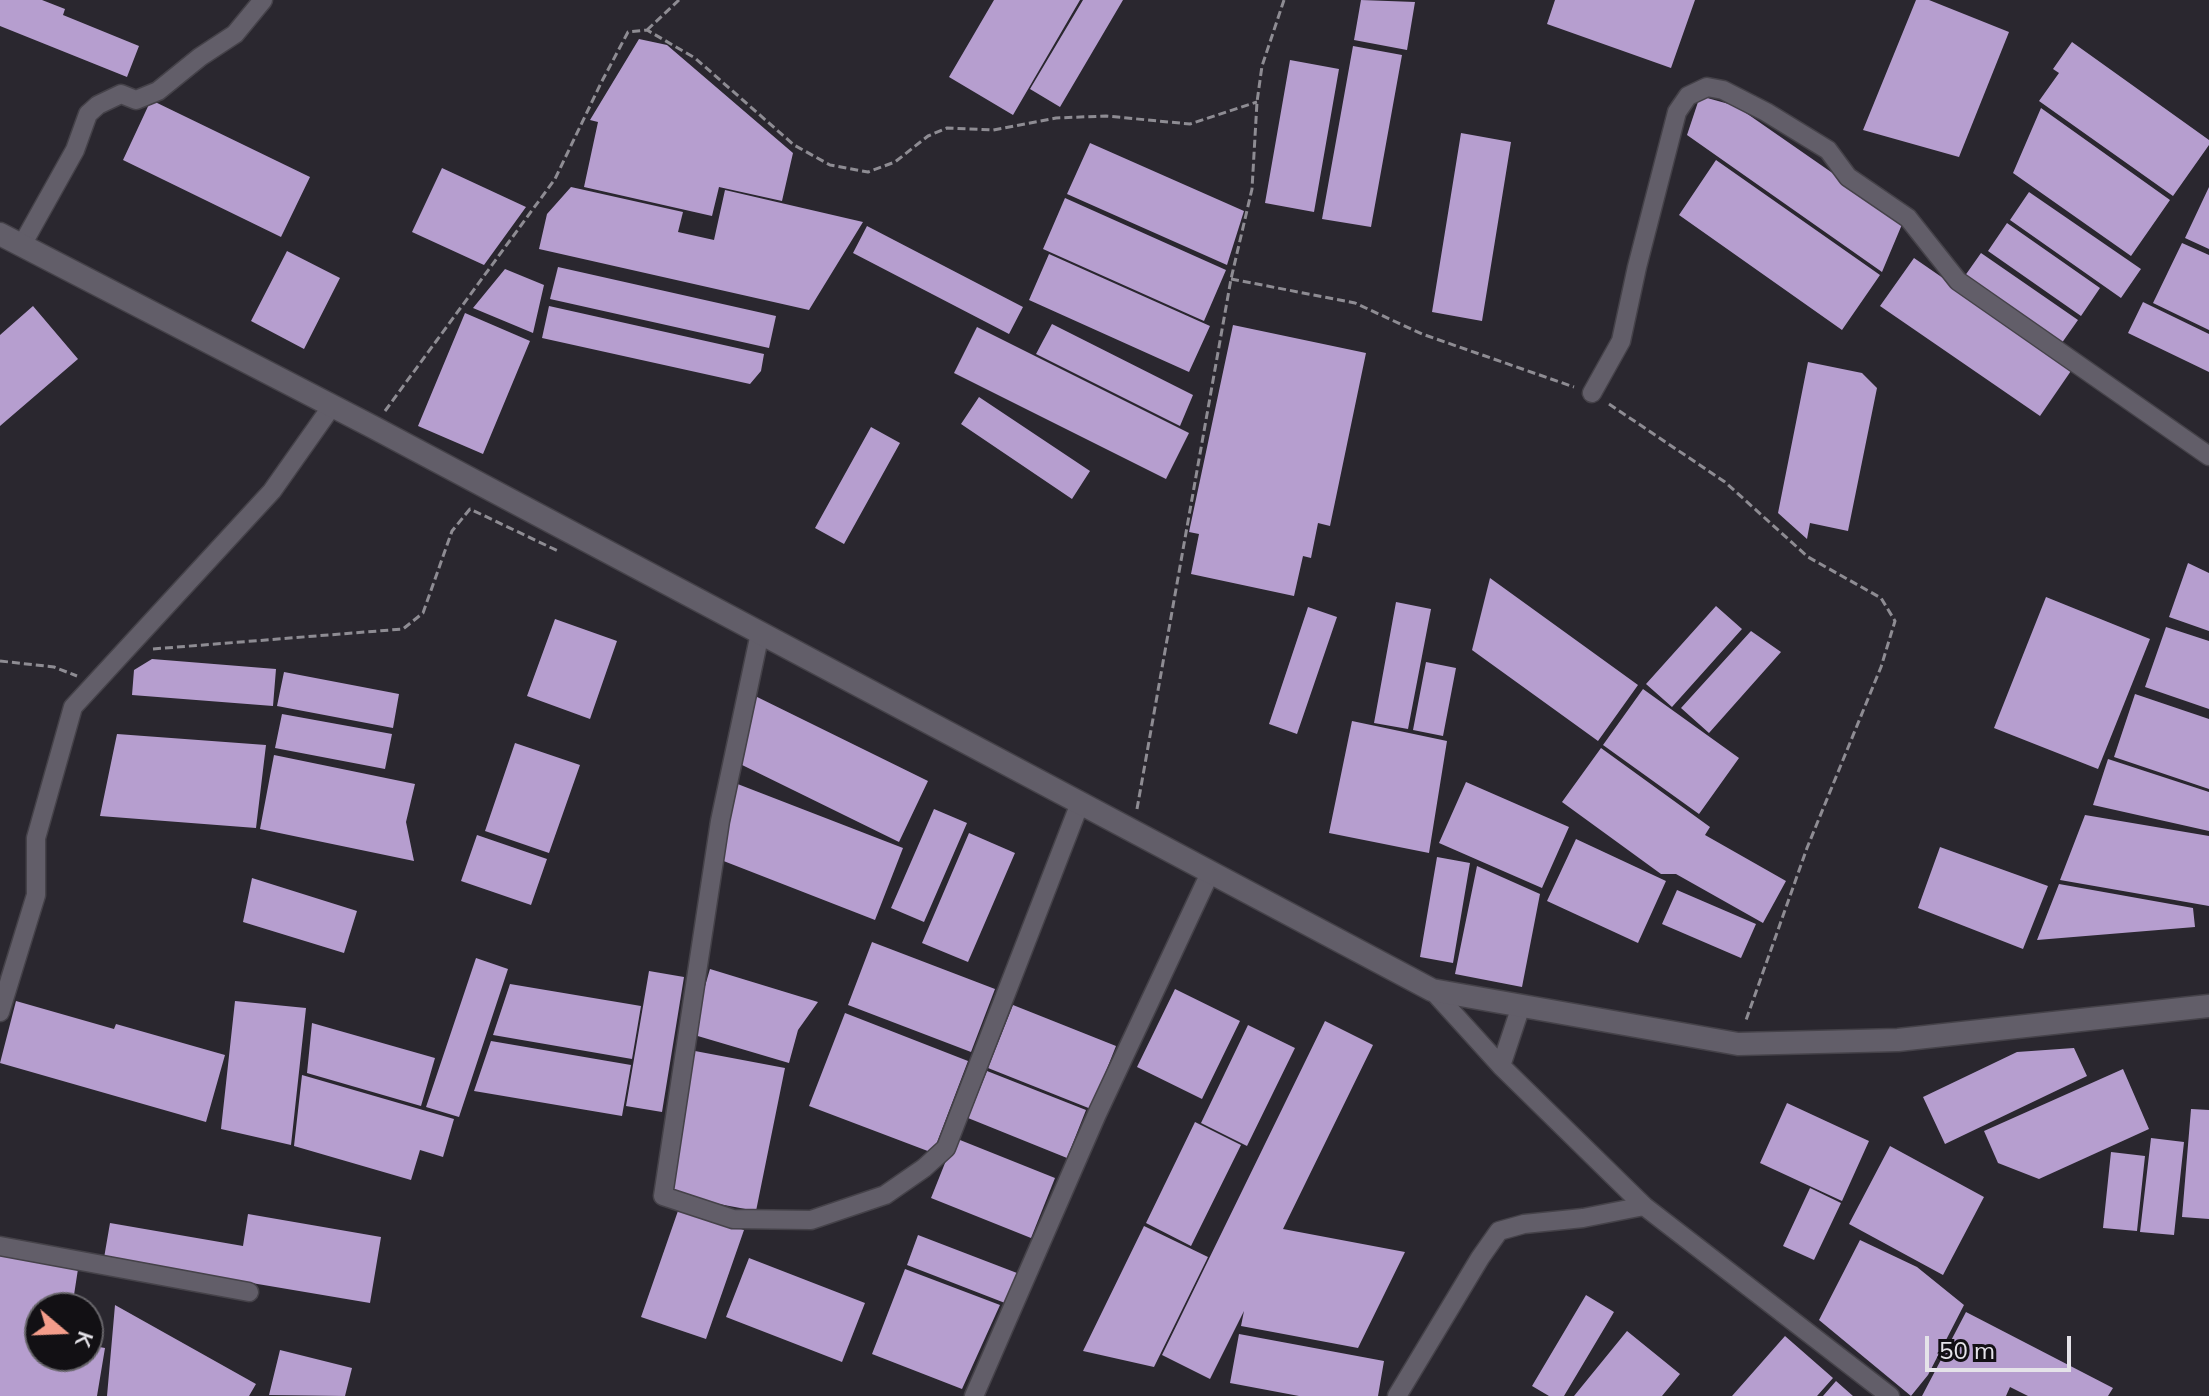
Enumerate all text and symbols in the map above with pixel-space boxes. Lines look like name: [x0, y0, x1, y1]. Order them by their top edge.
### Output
north arrow: [24, 1292, 104, 1372]
scale bar: [1929, 1320, 2075, 1370]
text: K: [69, 1328, 100, 1351]
text: 50 m: [1939, 1335, 1995, 1365]

